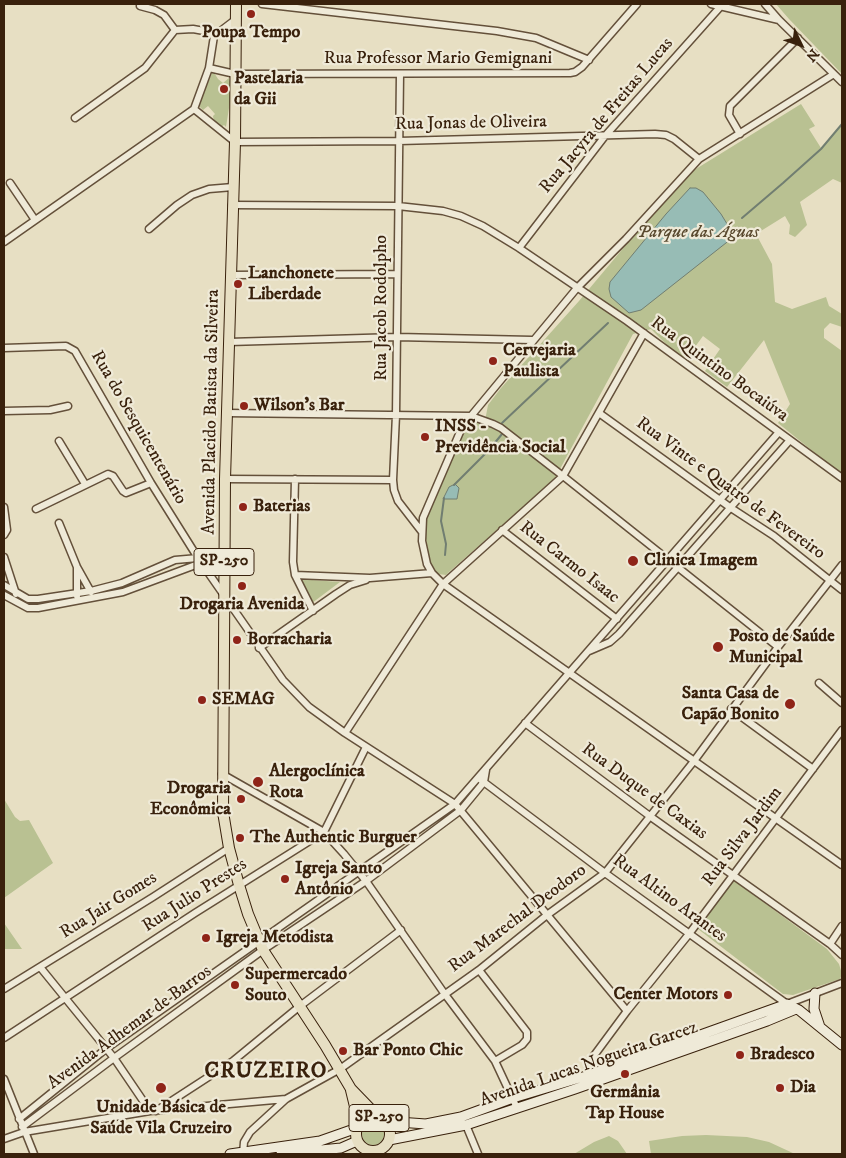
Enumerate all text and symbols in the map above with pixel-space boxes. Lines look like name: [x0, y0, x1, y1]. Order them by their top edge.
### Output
marker: Poupa Tempo: [245, 8, 257, 20]
north arrow: [776, 20, 826, 70]
place label: Poupa Tempo: [202, 22, 300, 44]
street label: Rua Jacyra de Freitas Lucas: [536, 34, 678, 198]
text: N: [802, 45, 823, 65]
street label: Rua Professor Mario Gemignani: [324, 48, 552, 70]
place label: Pastelaria da Gii: [234, 68, 303, 110]
marker: Pastelaria da Gii: [218, 83, 230, 95]
street label: Rua Jonas de Oliveira: [395, 112, 547, 136]
park label: Parque das Águas: [637, 222, 759, 244]
street label: Rua Jacob Rodolpho: [371, 235, 393, 381]
place label: Lanchonete Liberdade: [248, 263, 334, 306]
marker: Lanchonete Liberdade: [232, 278, 244, 290]
street label: Avenida Placido Batista da Silveira: [199, 289, 225, 535]
street label: Rua Quintino Bocaiúva: [646, 313, 792, 427]
place label: Cervejaria Paulista: [503, 340, 576, 382]
street label: Rua do Sesquicentenário: [85, 347, 191, 509]
marker: Cervejaria Paulista: [487, 355, 499, 367]
place label: Wilson's Bar: [254, 395, 345, 417]
marker: Wilson's Bar: [238, 400, 250, 412]
street label: Rua Vinte e Quatro de Fevereiro: [631, 413, 829, 565]
place label: INSS - Previdência Social: [435, 416, 565, 458]
marker: INSS - Previdência Social: [419, 431, 431, 443]
place label: Baterias: [253, 496, 310, 518]
marker: Baterias: [237, 501, 249, 513]
street label: Rua Carmo Isaac: [515, 517, 623, 609]
road number: SP-250: [194, 548, 254, 576]
place label: Clinica Imagem: [644, 550, 758, 572]
marker: Clinica Imagem: [626, 554, 640, 568]
marker: Drogaria Avenida: [236, 580, 248, 592]
place label: Drogaria Avenida: [179, 594, 305, 616]
place label: Posto de Saúde Municipal: [729, 626, 835, 669]
place label: Borracharia: [247, 629, 332, 651]
marker: Borracharia: [231, 634, 243, 646]
marker: Posto de Saúde Municipal: [711, 640, 725, 654]
place label: Santa Casa de Capão Bonito: [681, 683, 779, 726]
place label: SEMAG: [212, 689, 275, 711]
marker: SEMAG: [196, 694, 208, 706]
marker: Santa Casa de Capão Bonito: [783, 697, 797, 711]
street label: Rua Duque de Caxias: [577, 739, 711, 845]
place label: Alergoclínica Rota: [269, 761, 365, 804]
marker: Alergoclínica Rota: [251, 775, 265, 789]
place label: Drogaria Econômica: [150, 778, 231, 821]
street label: Rua Silva Jardim: [699, 783, 787, 891]
marker: Drogaria Econômica: [235, 793, 247, 805]
place label: The Authentic Burguer: [250, 827, 417, 849]
marker: The Authentic Burguer: [234, 832, 246, 844]
street label: Rua Altino Arantes: [608, 850, 730, 948]
street label: Rua Julio Prestes: [139, 854, 251, 938]
place label: Igreja Santo Antônio: [295, 858, 382, 901]
street label: Rua Marechal Deodoro: [445, 860, 591, 978]
street label: Rua Jair Gomes: [57, 868, 161, 944]
marker: Igreja Santo Antônio: [279, 873, 291, 885]
place label: Igreja Metodista: [216, 927, 333, 949]
marker: Igreja Metodista: [200, 932, 212, 944]
street label: Avenida Adhemar de Barros: [44, 961, 216, 1095]
place label: Supermercado Souto: [245, 964, 347, 1006]
marker: Supermercado Souto: [229, 979, 241, 991]
place label: Center Motors: [613, 984, 718, 1006]
marker: Center Motors: [722, 989, 734, 1001]
street label: Avenida Lucas Nogueira Garcez: [477, 1018, 701, 1112]
place label: Bar Ponto Chic: [353, 1040, 463, 1062]
place label: Bradesco: [750, 1044, 815, 1066]
marker: Bar Ponto Chic: [337, 1045, 349, 1057]
marker: Bradesco: [734, 1049, 746, 1061]
district label: CRUZEIRO: [204, 1059, 328, 1085]
marker: Germânia Tap House: [619, 1068, 631, 1080]
place label: Dia: [790, 1077, 816, 1099]
marker: Unidade Básica de Saúde Vila Cruzeiro: [154, 1081, 168, 1095]
place label: Germânia Tap House: [586, 1082, 664, 1124]
marker: Dia: [774, 1082, 786, 1094]
place label: Unidade Básica de Saúde Vila Cruzeiro: [90, 1097, 232, 1140]
road number: SP-250: [349, 1104, 409, 1132]

